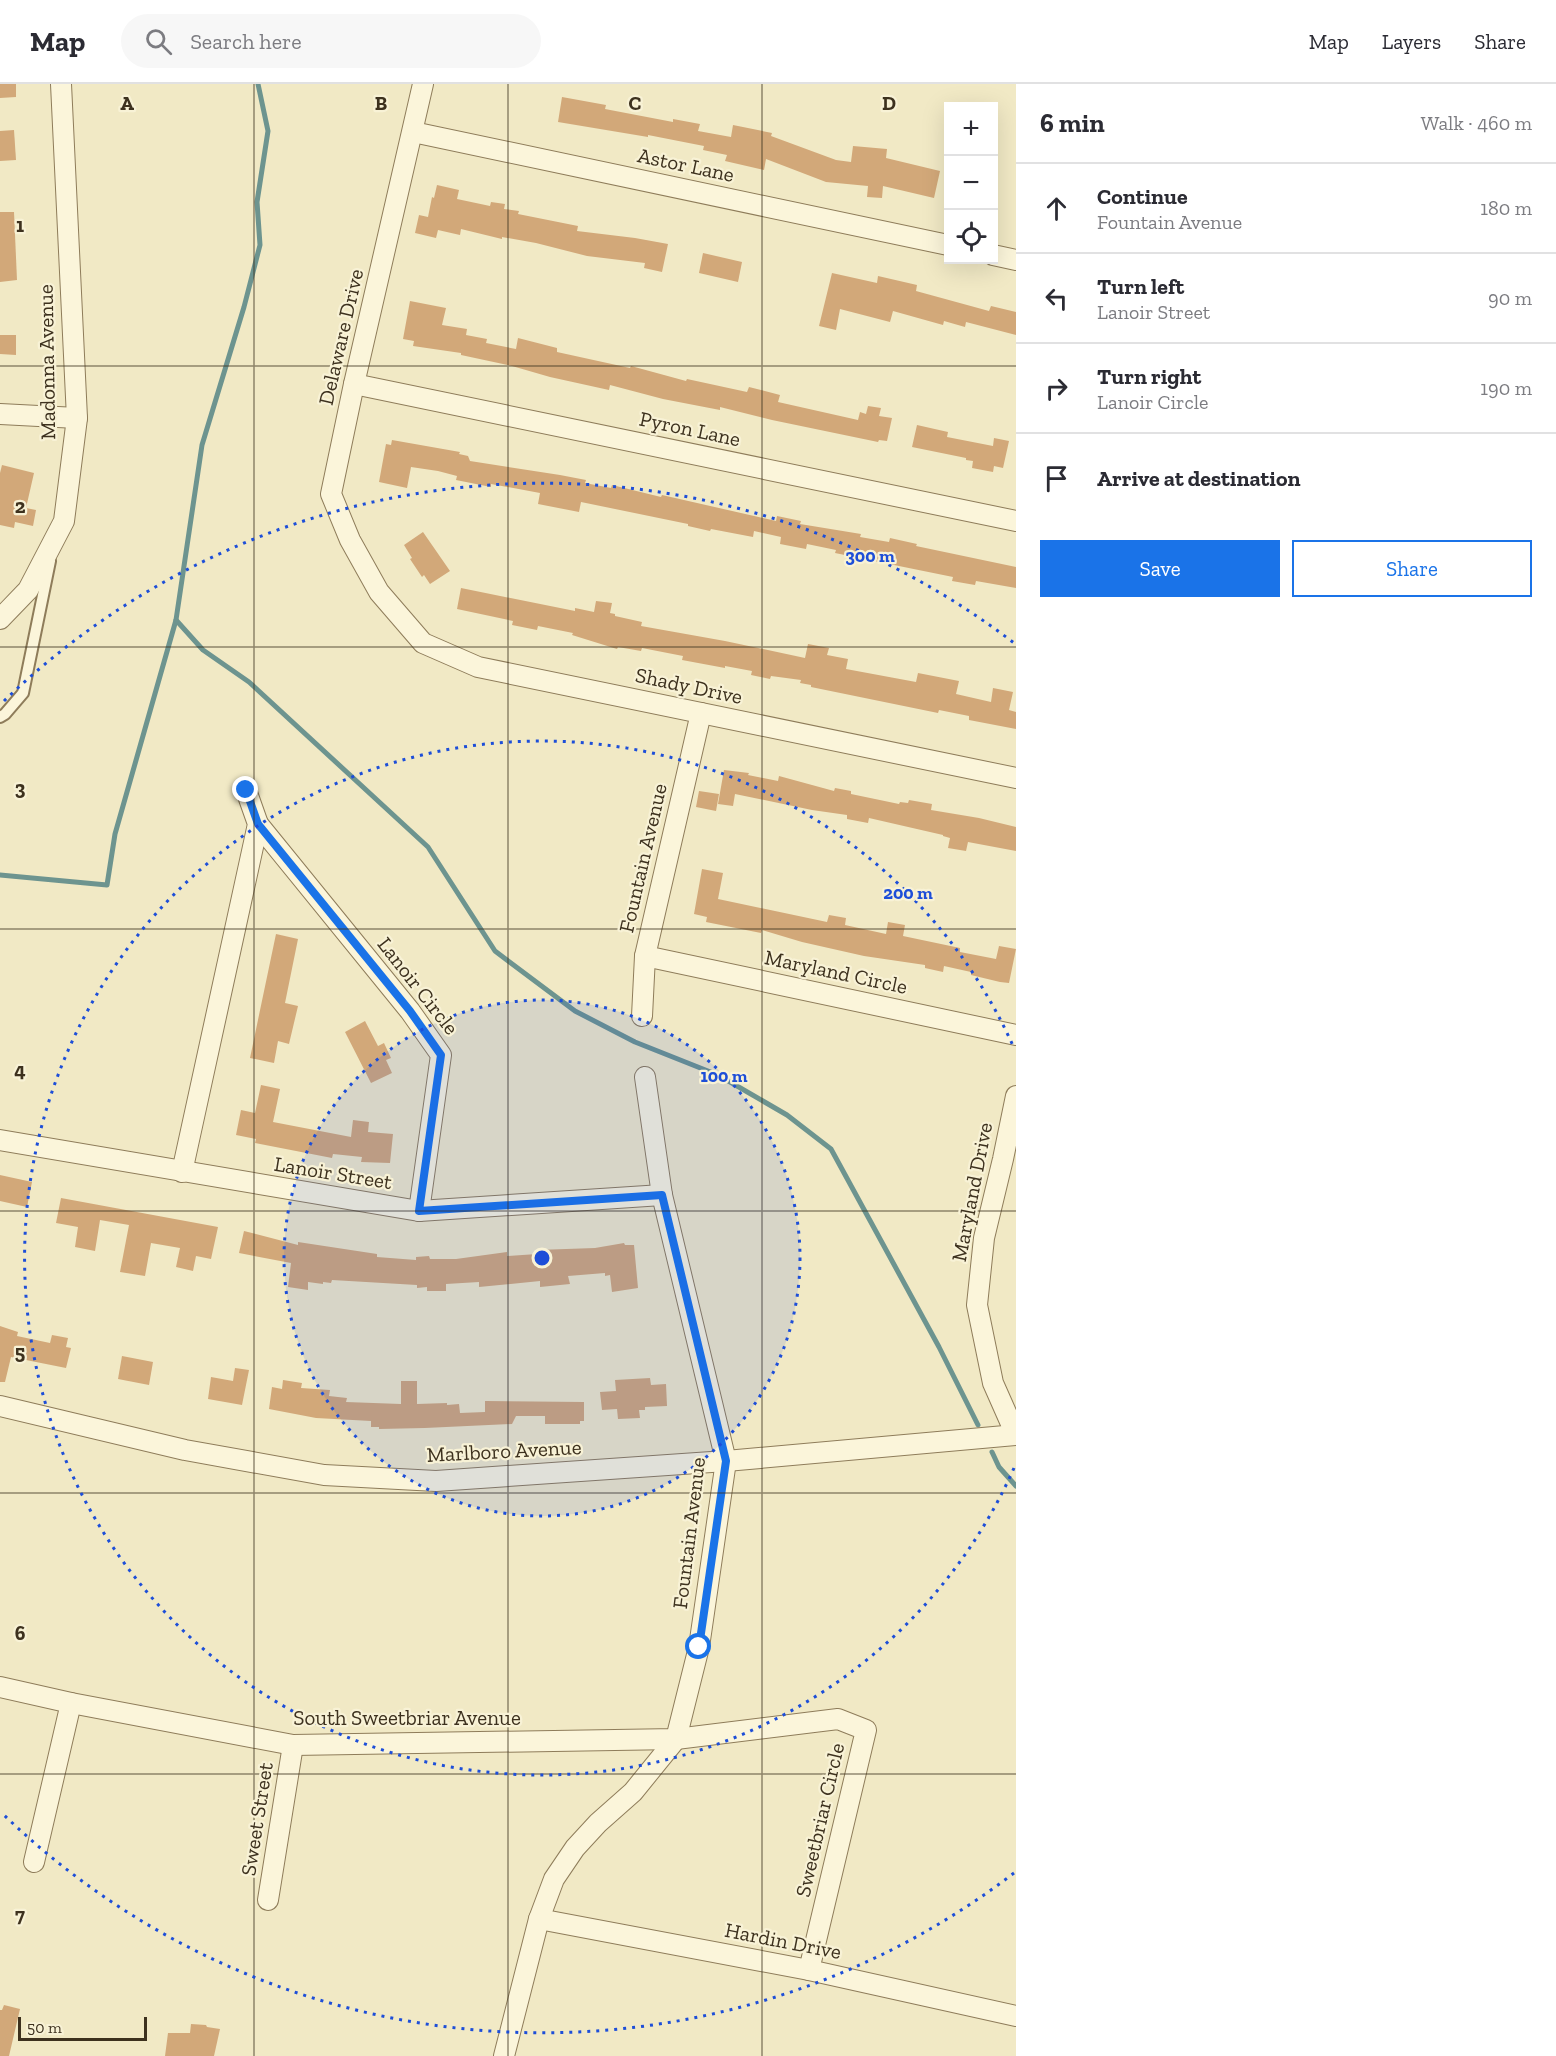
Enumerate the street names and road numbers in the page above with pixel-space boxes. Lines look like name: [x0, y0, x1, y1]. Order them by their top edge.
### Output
street label: Astor Lane: [636, 142, 737, 187]
street label: Delaware Drive: [313, 266, 368, 407]
street label: Madonna Avenue: [33, 284, 60, 440]
street label: Pyron Lane: [637, 406, 743, 451]
street label: Shady Drive: [633, 662, 745, 709]
street label: Fountain Avenue: [613, 781, 672, 935]
street label: Lanoir Circle: [373, 932, 464, 1040]
street label: Maryland Circle: [762, 944, 910, 999]
street label: Maryland Drive: [946, 1120, 997, 1264]
street label: Lanoir Street: [272, 1151, 394, 1194]
street label: Marlboro Avenue: [426, 1434, 582, 1467]
street label: Fountain Avenue: [667, 1456, 710, 1610]
street label: South Sweetbriar Avenue: [293, 1705, 521, 1730]
street label: Sweetbriar Circle: [790, 1740, 849, 1899]
street label: Sweet Street: [235, 1760, 278, 1877]
street label: Hardin Drive: [723, 1917, 844, 1964]

